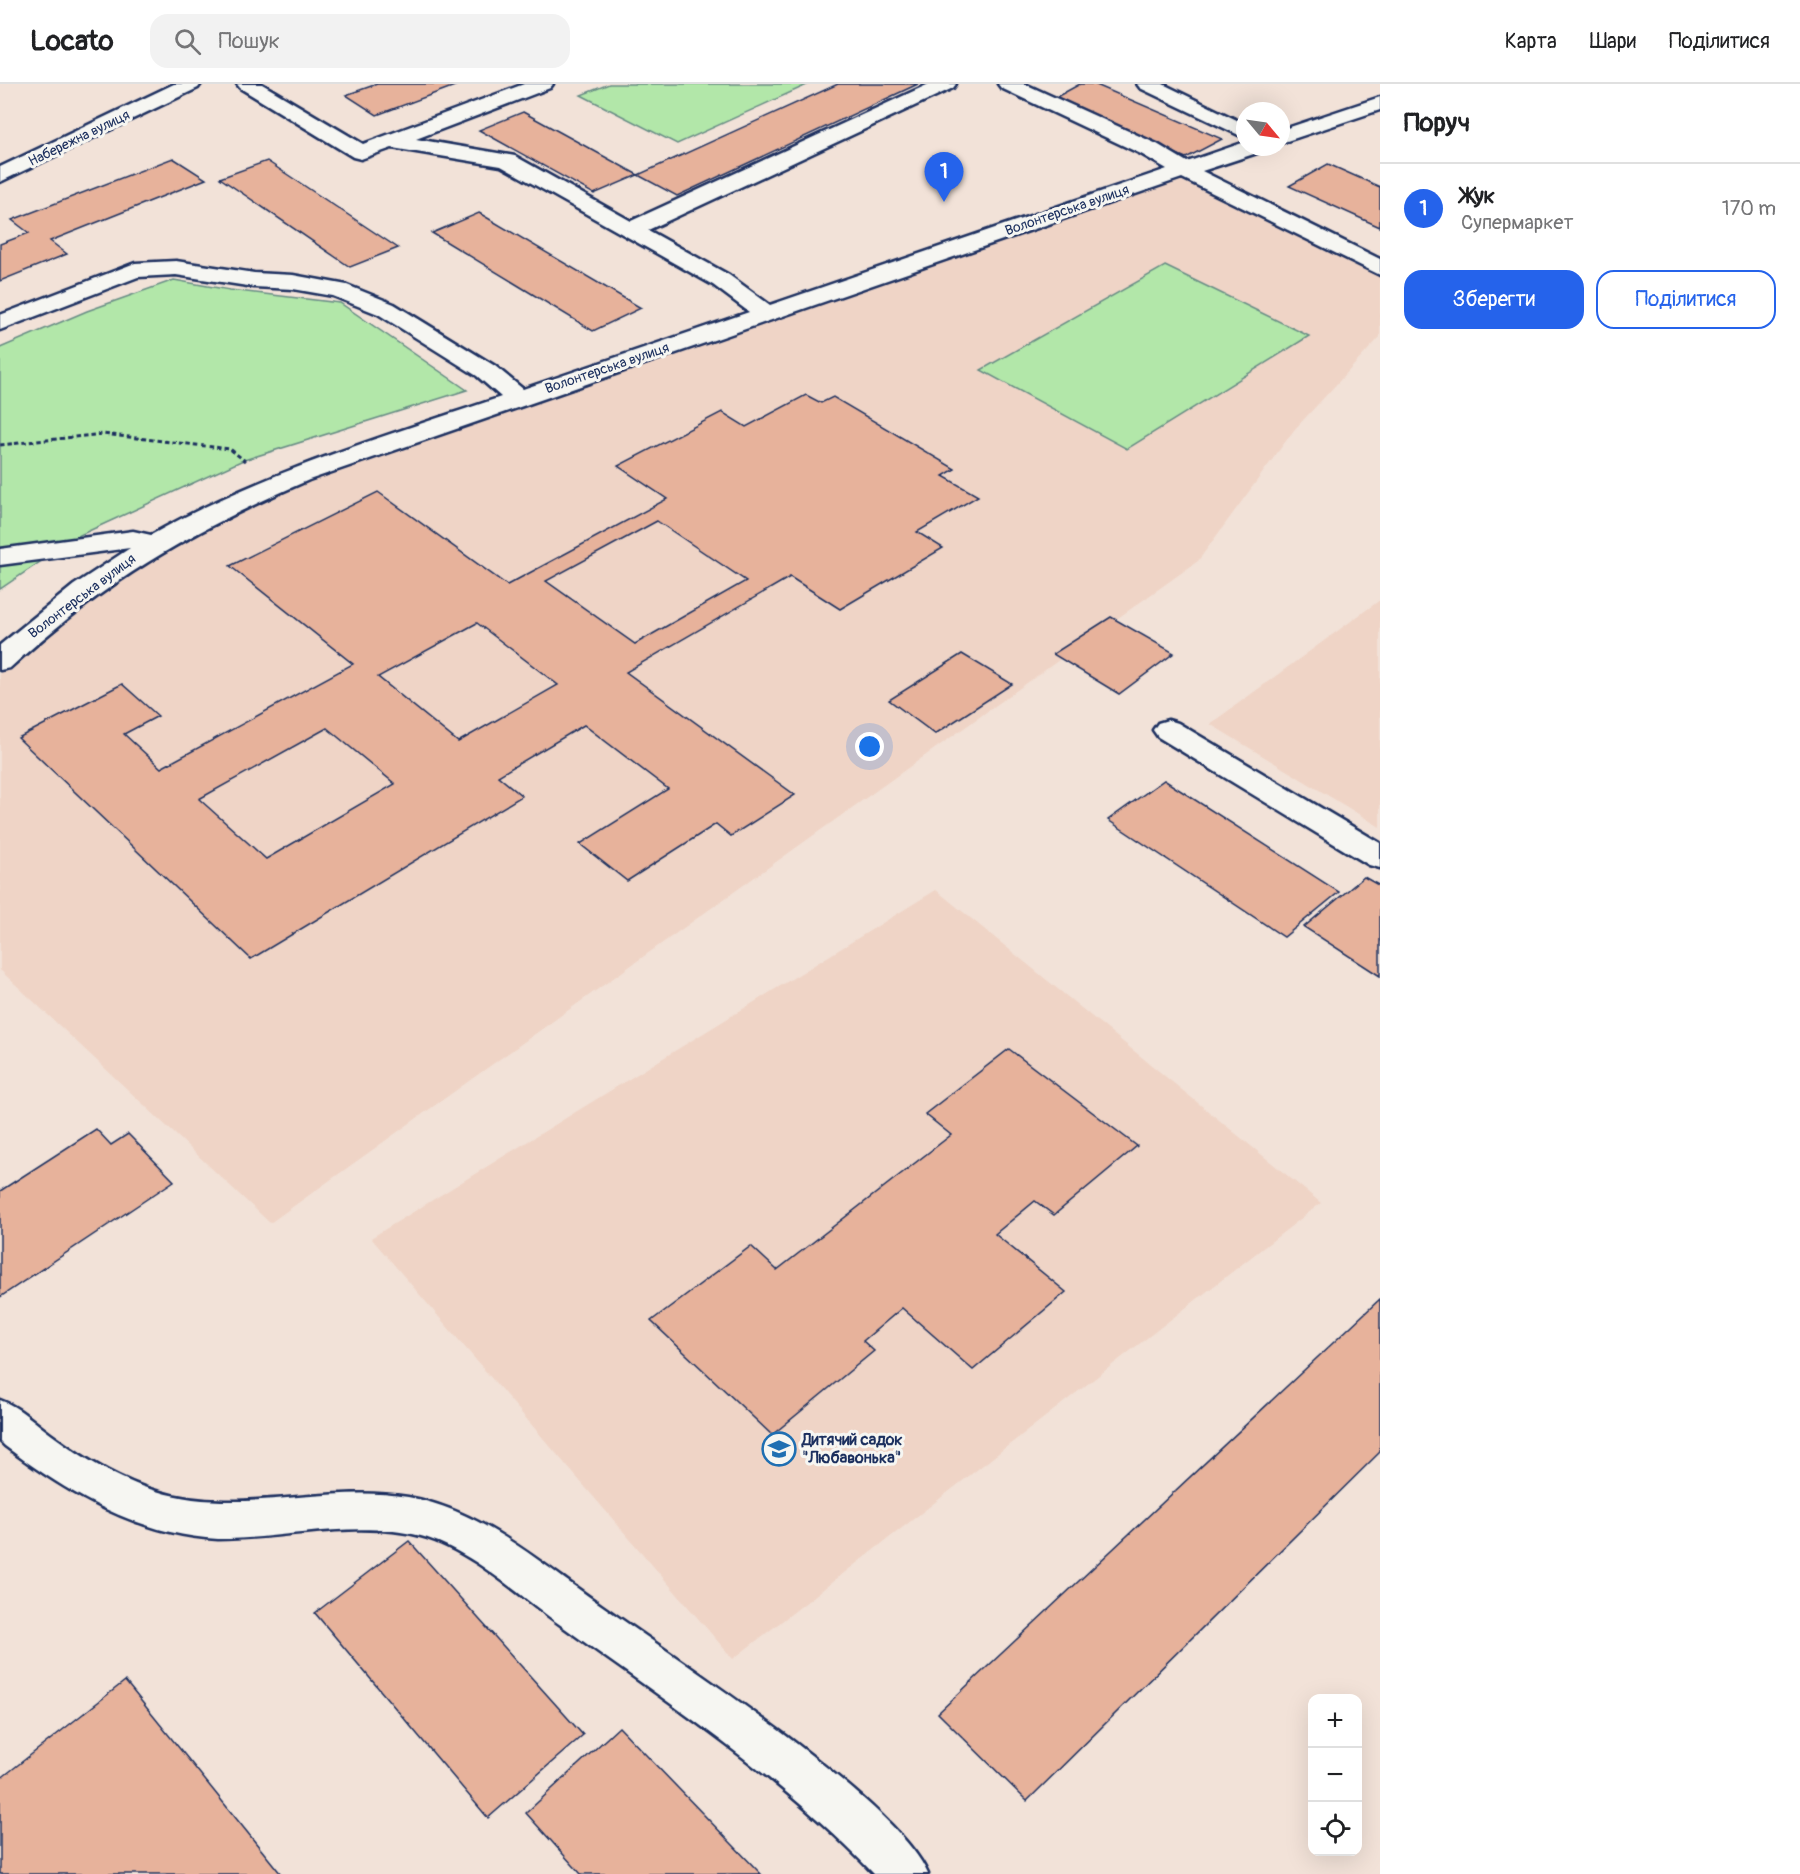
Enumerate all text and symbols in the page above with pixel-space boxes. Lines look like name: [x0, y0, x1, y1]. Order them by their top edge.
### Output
search box: [150, 14, 570, 68]
text: Locato: [30, 24, 114, 59]
icon: search: [171, 25, 204, 58]
text: Пошук: [219, 27, 280, 55]
text: Карта: [1505, 28, 1557, 55]
text: Шари: [1590, 28, 1636, 55]
text: Поділитися: [1669, 28, 1770, 55]
north arrow: [1236, 102, 1290, 156]
street label: Набережна вулиця: [26, 106, 132, 170]
text: Поруч: [1404, 107, 1470, 139]
pin: 1: [924, 152, 964, 202]
street label: Волонтерська вулиця: [1003, 181, 1131, 239]
text: Жук: [1461, 182, 1495, 210]
text: 1: [1420, 196, 1427, 221]
text: 170 m: [1722, 196, 1776, 221]
text: Супермаркет: [1461, 210, 1573, 235]
button: Зберегти: [1404, 270, 1584, 329]
button: Поділитися: [1596, 270, 1776, 329]
street label: Волонтерська вулиця: [543, 339, 671, 397]
street label: Волонтерська вулиця: [25, 550, 139, 642]
your location: [855, 732, 884, 761]
place label: Дитячий садок "Любавонька": [801, 1430, 903, 1468]
school or university icon: Дитячий садок "Любавонька": [761, 1431, 797, 1467]
map controls: [1308, 1694, 1362, 1856]
button: +: [1308, 1694, 1362, 1748]
button: −: [1308, 1748, 1362, 1802]
button: locate: [1308, 1802, 1362, 1856]

